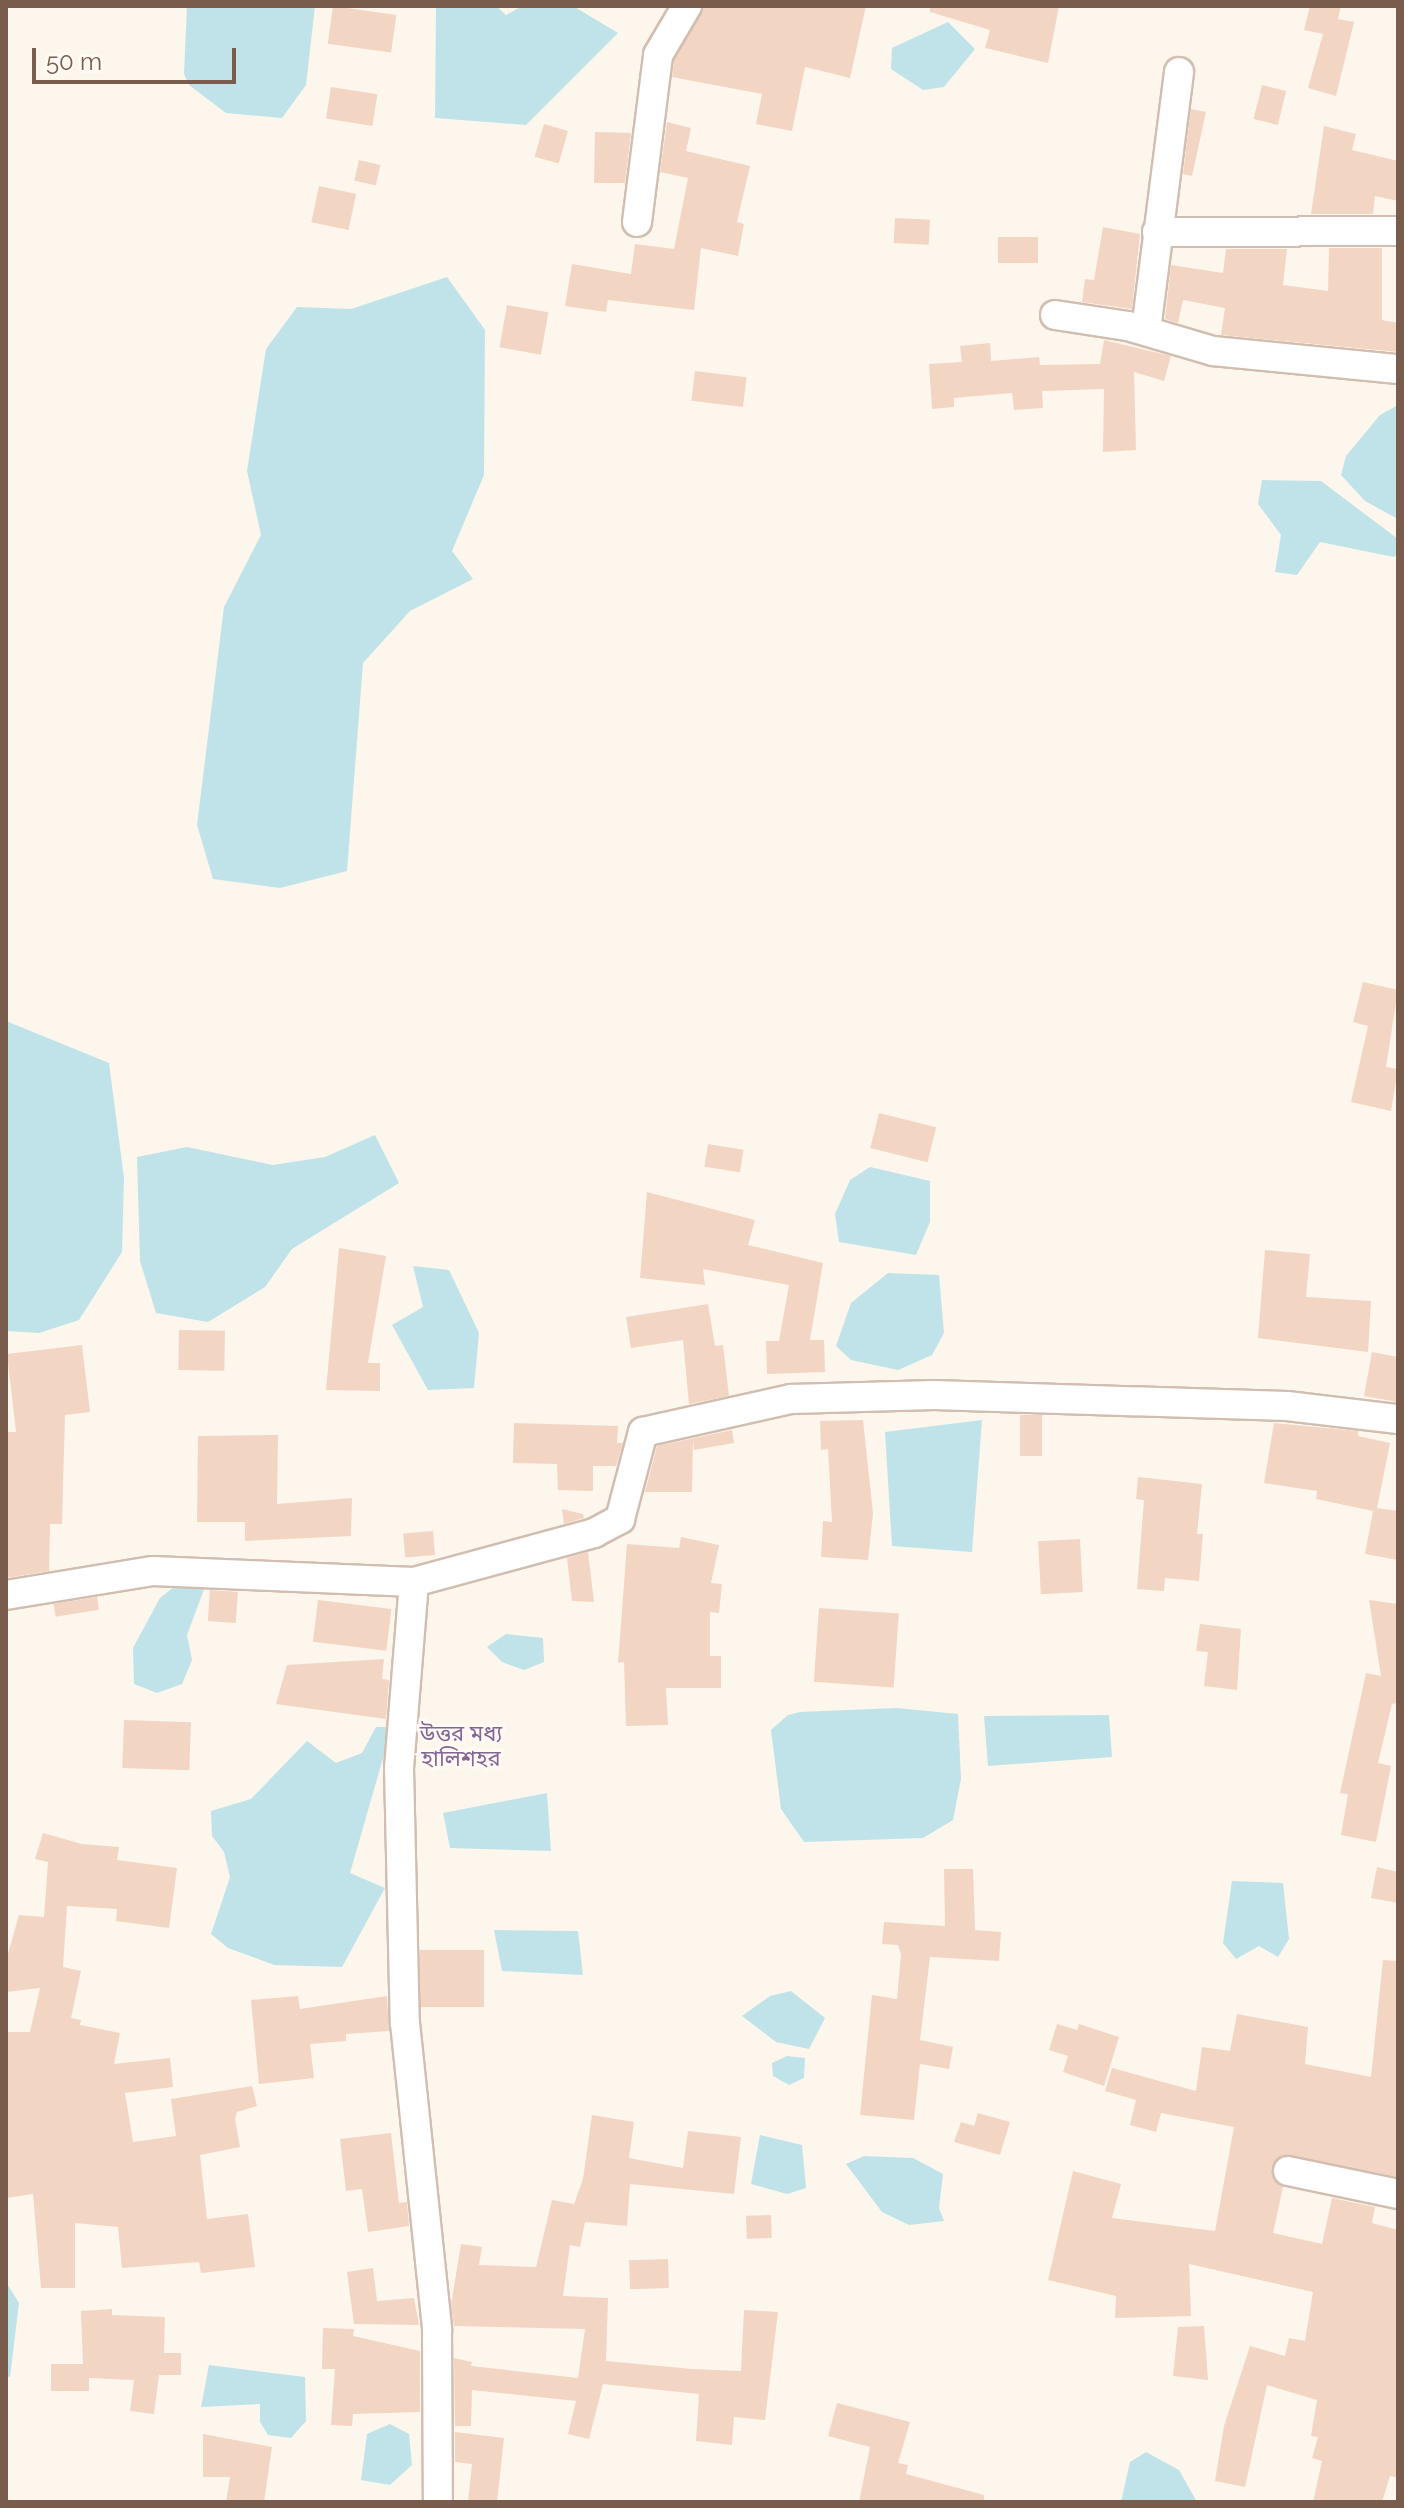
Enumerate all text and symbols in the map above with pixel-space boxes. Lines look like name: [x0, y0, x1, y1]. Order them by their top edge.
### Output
scale bar: [36, 32, 240, 82]
text: 50 m: [46, 47, 102, 76]
district label: উত্তর মধ্য হালিশহর: [420, 1720, 502, 1772]

